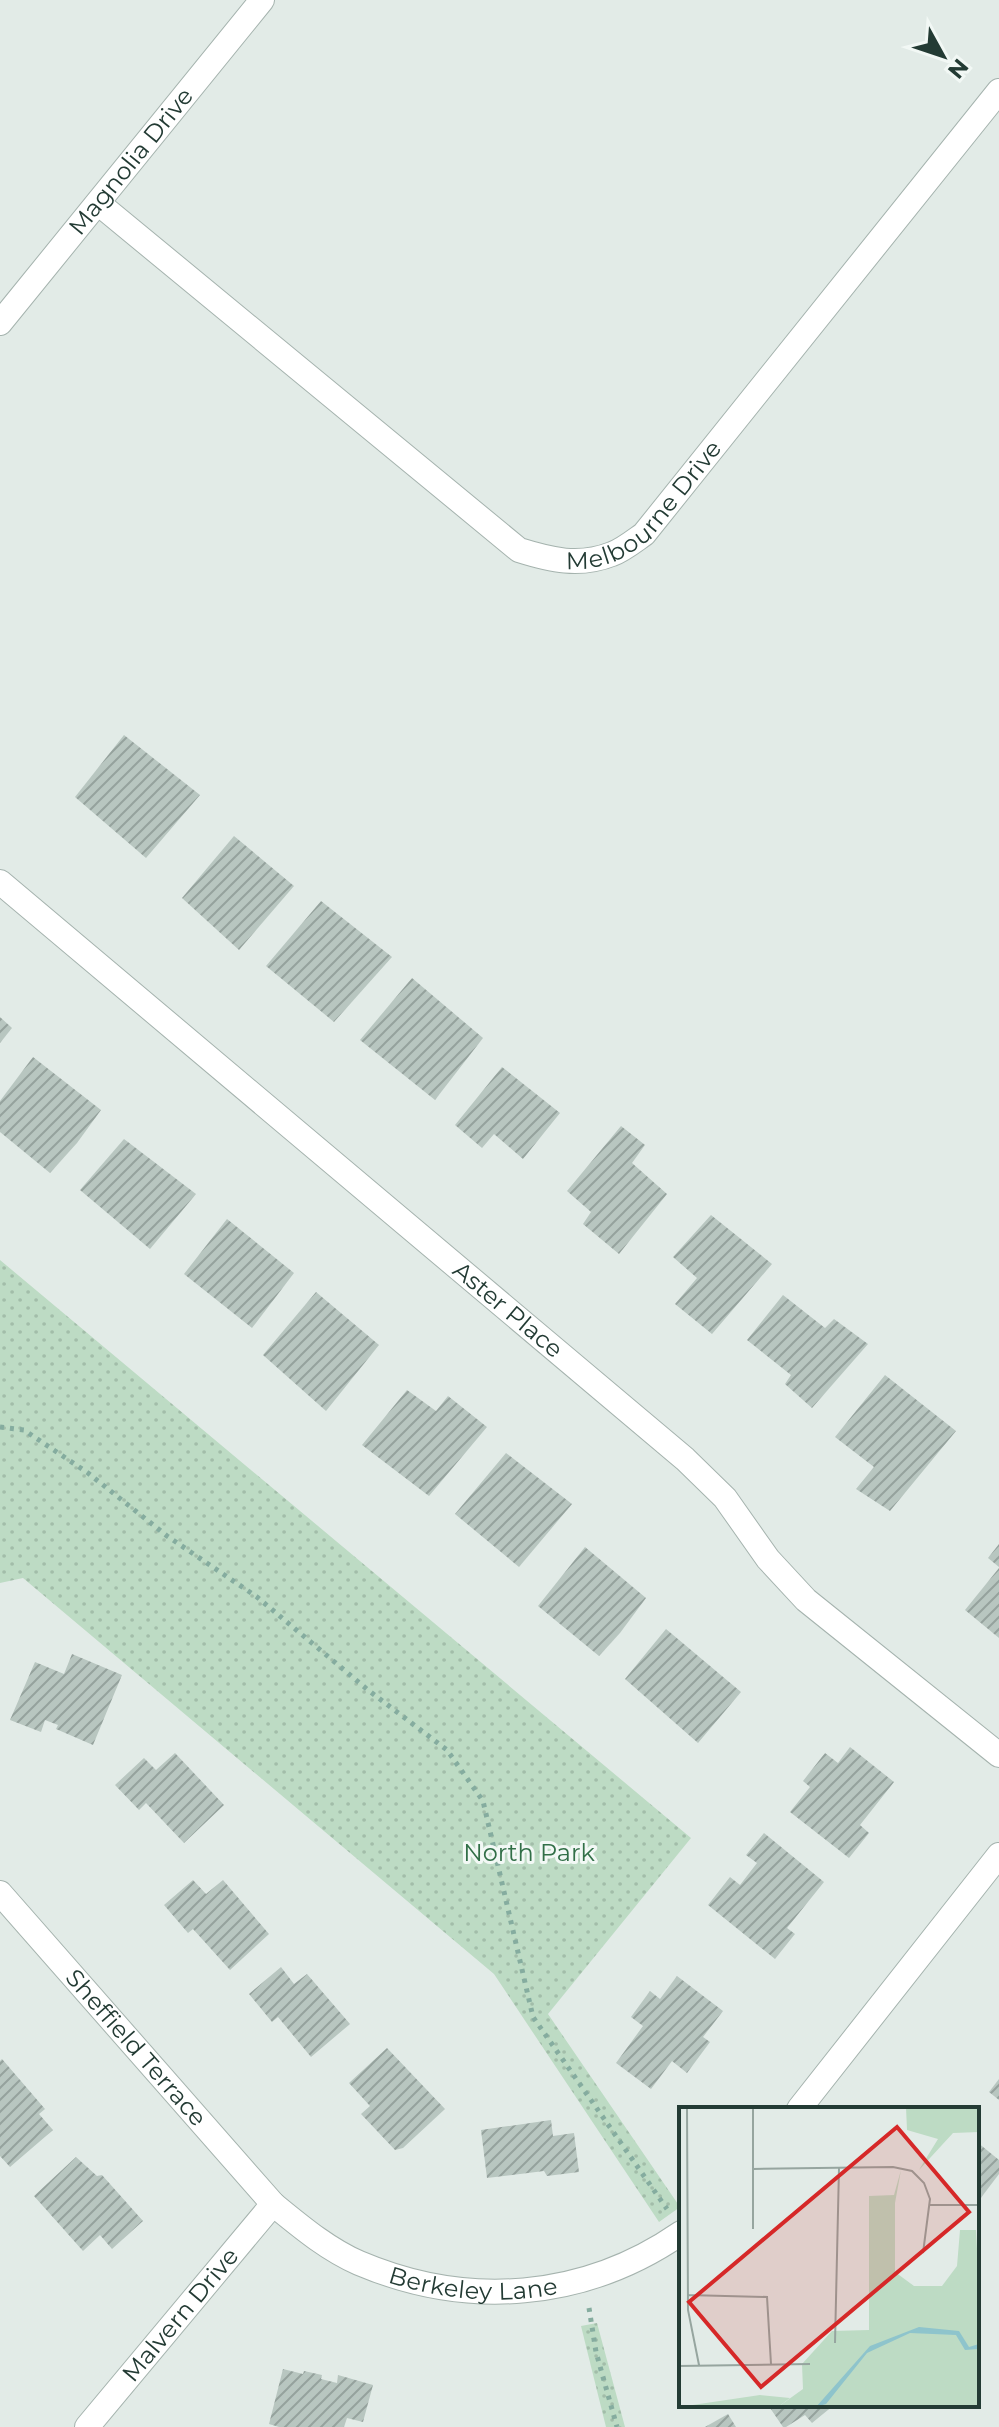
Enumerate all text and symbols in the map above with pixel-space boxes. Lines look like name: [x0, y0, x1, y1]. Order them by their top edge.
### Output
north arrow: [903, 16, 983, 96]
text: N: [942, 53, 974, 84]
street label: Magnolia Drive: [62, 82, 199, 241]
street label: Melbourne Drive: [565, 434, 727, 575]
street label: Aster Place: [447, 1255, 569, 1364]
park label: North Park: [463, 1838, 595, 1867]
street label: Sheffield Terrace: [60, 1963, 213, 2132]
inset map: [679, 2107, 979, 2407]
street label: Malvern Drive: [116, 2242, 244, 2387]
street label: Berkeley Lane: [386, 2260, 559, 2306]

